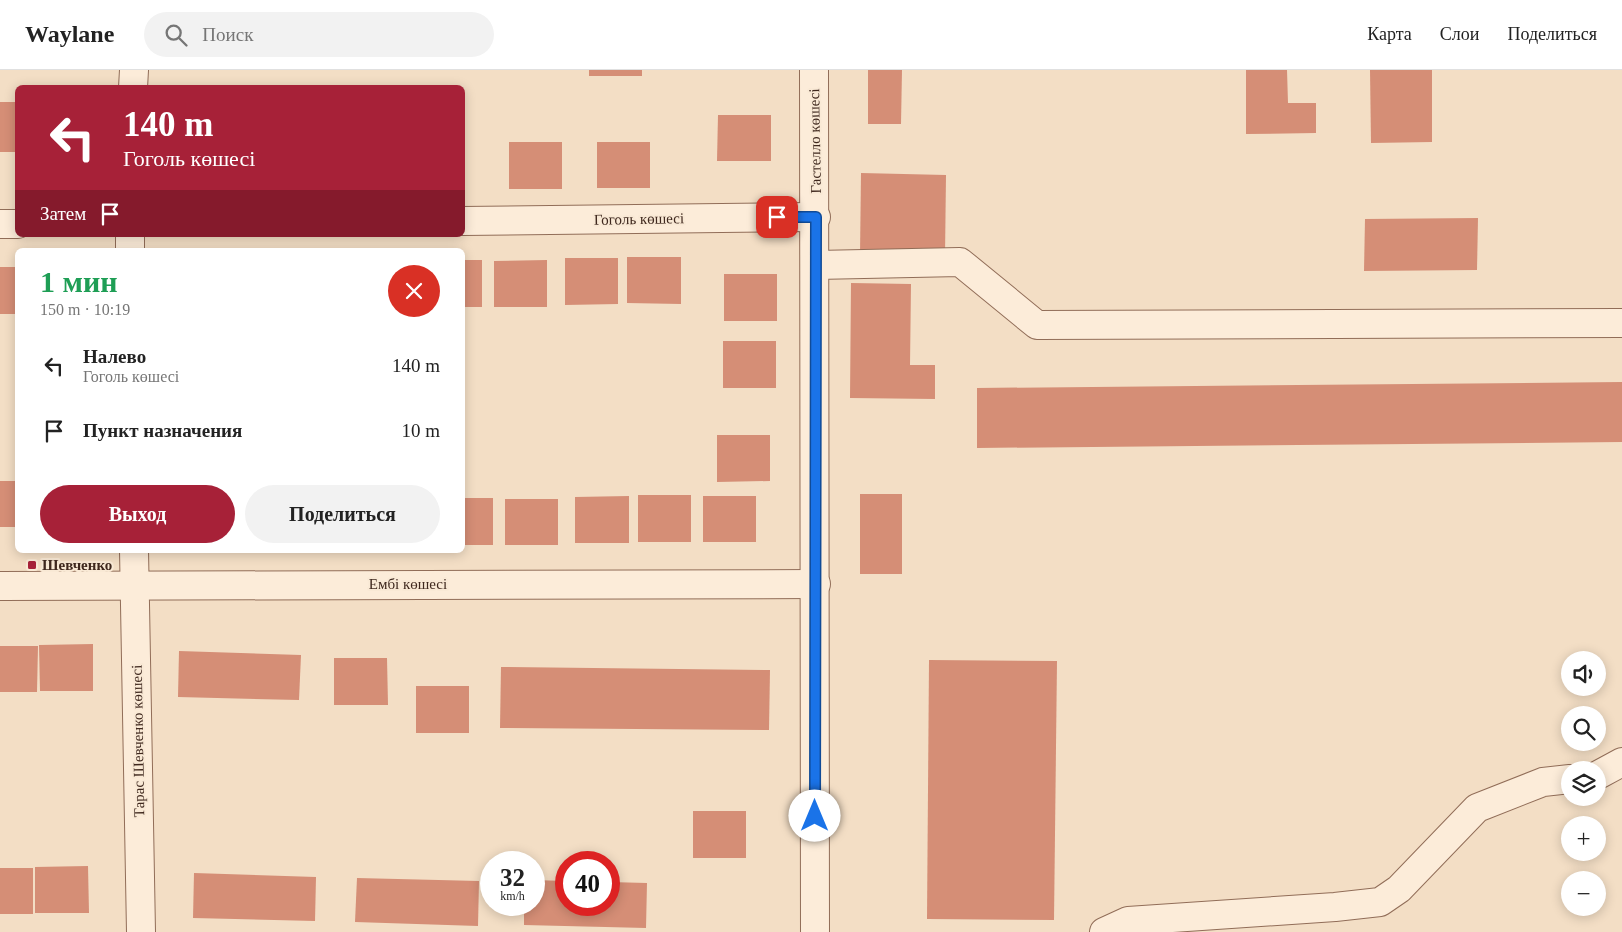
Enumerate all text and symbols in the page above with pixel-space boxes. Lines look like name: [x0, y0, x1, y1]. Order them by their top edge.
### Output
search box: [144, 12, 494, 57]
text: Waylane: [25, 21, 114, 47]
icon: search: [162, 21, 190, 49]
text: Поиск: [202, 24, 253, 45]
text: Карта: [1367, 24, 1412, 44]
text: Слои: [1440, 24, 1479, 44]
text: Поделиться: [1507, 24, 1597, 44]
street label: Гастелло көшесі: [806, 88, 824, 194]
icon: left: [40, 105, 105, 170]
text: 140 m: [123, 105, 213, 144]
text: Гоголь көшесі: [123, 146, 255, 171]
pin: [756, 196, 798, 238]
icon: arrive: [96, 200, 124, 228]
text: Затем: [40, 203, 86, 224]
icon: arrive: [763, 203, 791, 231]
street label: Гоголь көшесі: [594, 210, 684, 228]
text: 1 мин: [40, 265, 118, 298]
button: close: [388, 265, 440, 317]
text: 150 m · 10:19: [40, 301, 130, 318]
text: Налево: [83, 346, 146, 367]
icon: left: [40, 352, 68, 380]
text: 140 m: [392, 355, 440, 376]
text: Гоголь көшесі: [83, 368, 179, 385]
icon: arrive: [40, 417, 68, 445]
text: Пункт назначения: [83, 420, 242, 441]
text: 10 m: [401, 420, 440, 441]
button: Выход: [40, 485, 235, 543]
button: Поделиться: [245, 485, 440, 543]
place label: Шевченко: [42, 557, 112, 573]
marker: Шевченко: [26, 559, 38, 571]
street label: Ембі көшесі: [369, 576, 447, 592]
map controls: [1561, 651, 1606, 916]
button: sound: [1561, 651, 1606, 696]
street label: Тарас Шевченко көшесі: [129, 665, 147, 817]
button: search: [1561, 706, 1606, 751]
button: layers: [1561, 761, 1606, 806]
position arrow: [788, 789, 840, 841]
button: +: [1561, 816, 1606, 861]
speed limit sign: 40: [555, 851, 620, 916]
text: 32: [500, 864, 525, 891]
button: −: [1561, 871, 1606, 916]
text: km/h: [500, 889, 525, 903]

